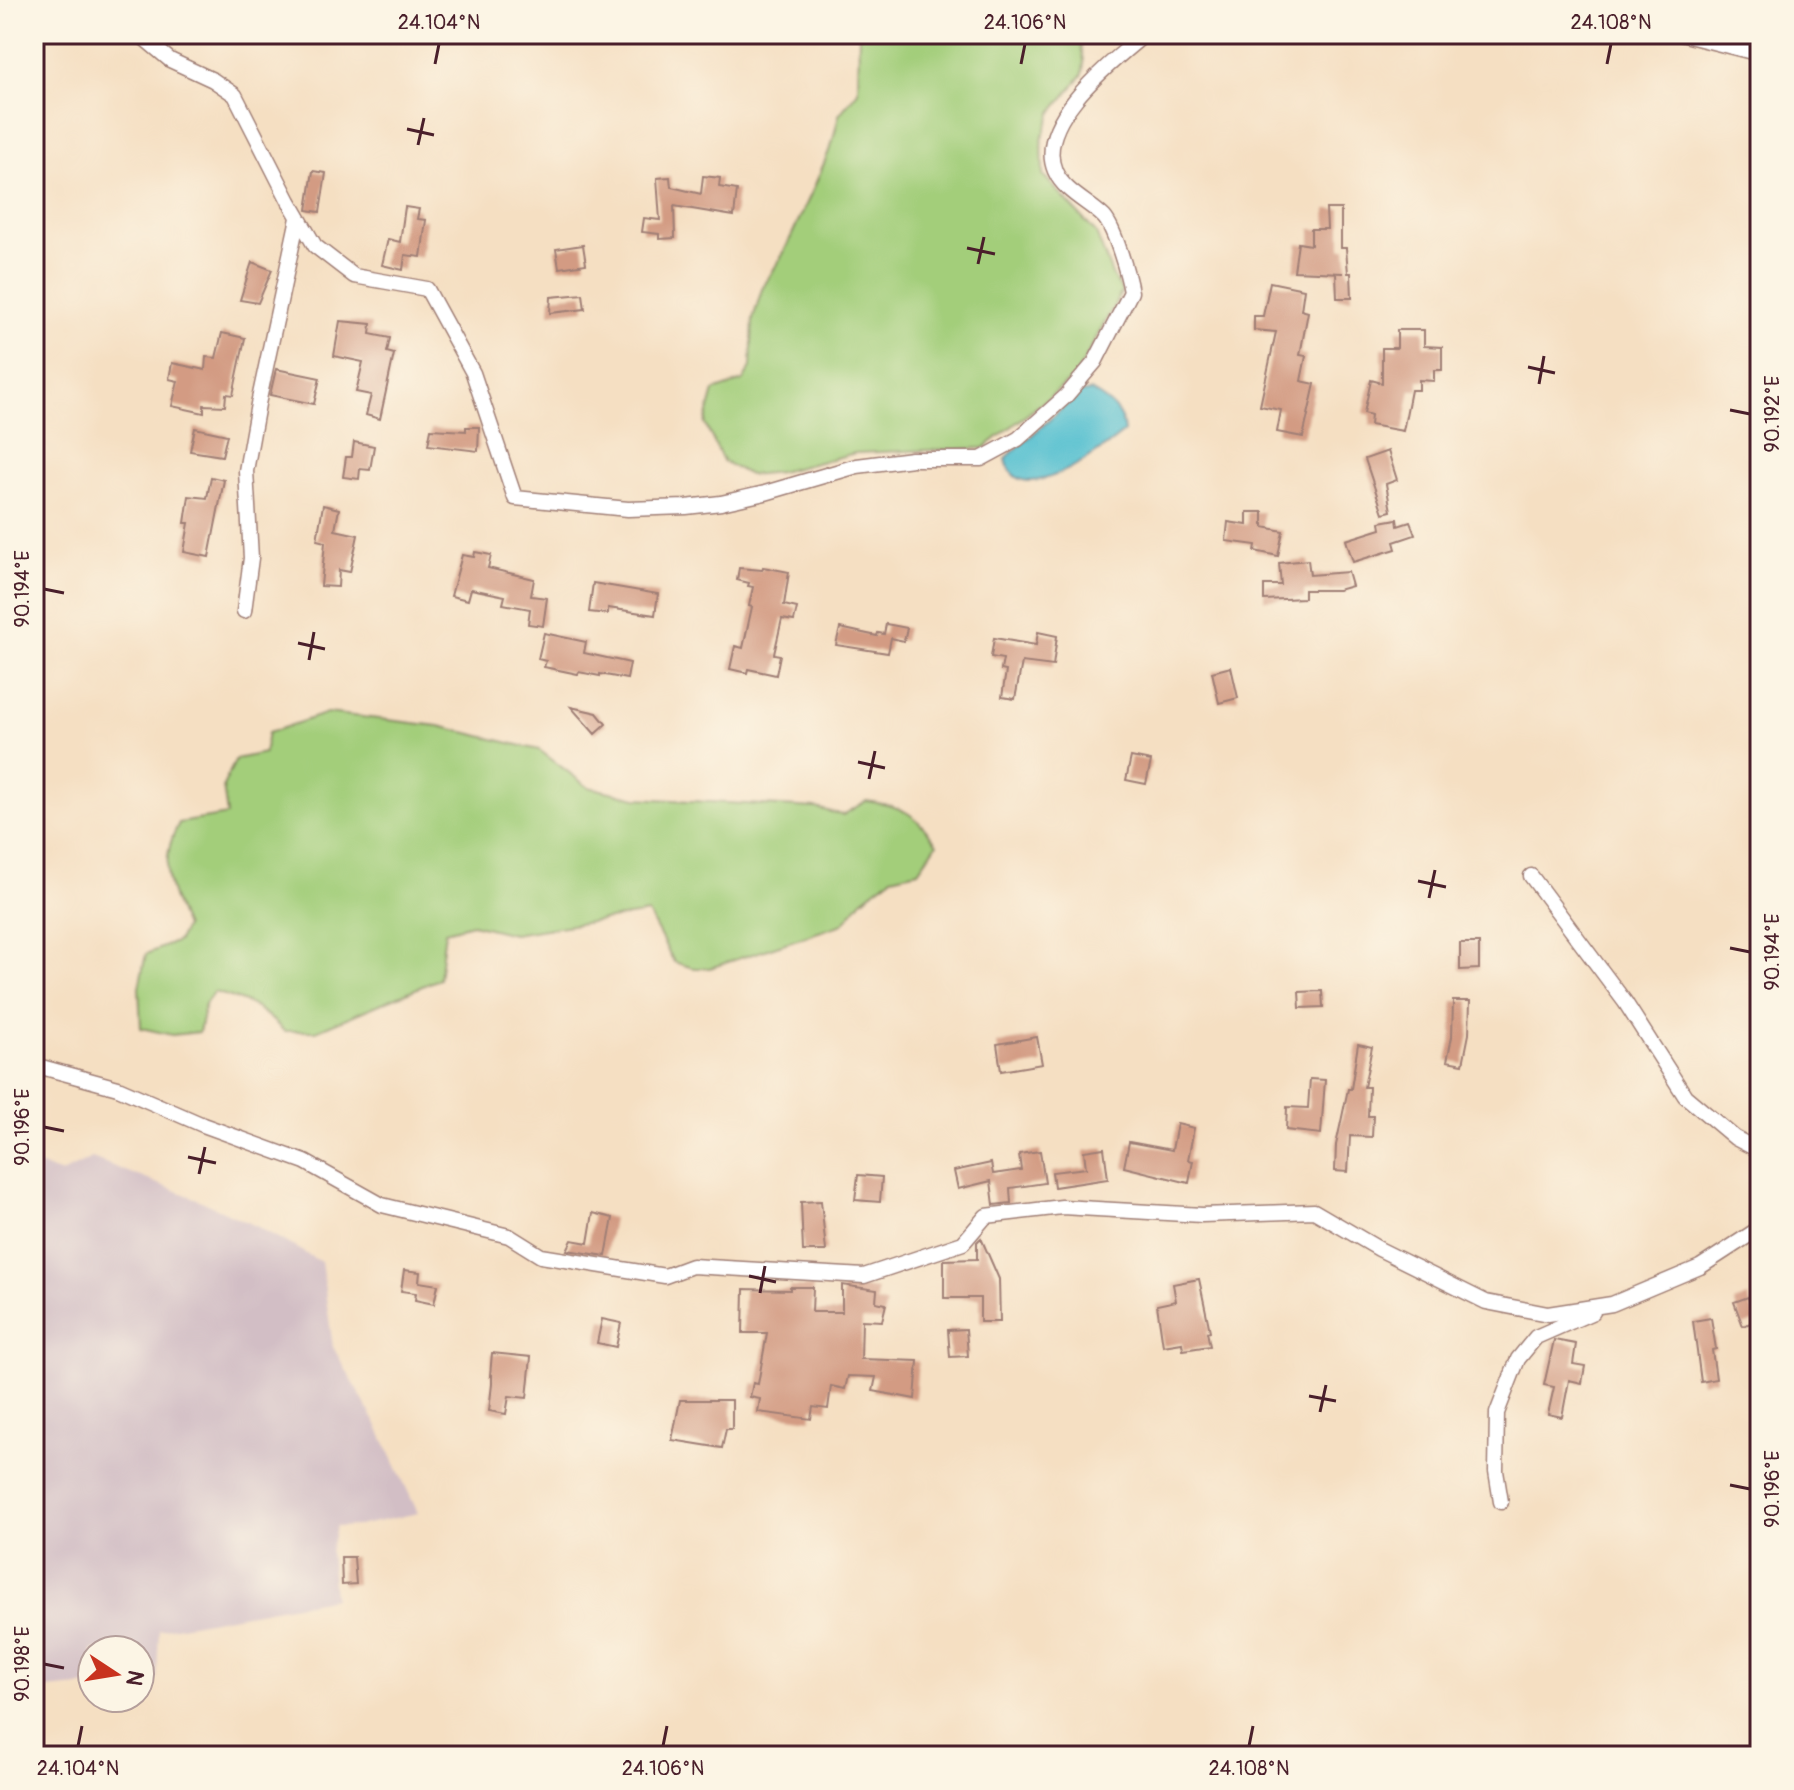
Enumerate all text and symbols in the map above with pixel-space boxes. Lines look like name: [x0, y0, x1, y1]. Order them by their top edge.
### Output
text: 24.104°N: [398, 10, 480, 35]
text: 24.106°N: [984, 10, 1066, 35]
text: 24.108°N: [1571, 10, 1652, 35]
text: 90.192°E: [1760, 376, 1785, 452]
text: 90.194°E: [10, 550, 35, 628]
text: 90.194°E: [1760, 913, 1785, 991]
text: 90.196°E: [10, 1088, 35, 1166]
text: 90.196°E: [1760, 1450, 1785, 1528]
text: 90.198°E: [10, 1626, 35, 1702]
north arrow: [76, 1634, 156, 1714]
text: N: [119, 1668, 150, 1688]
text: 24.104°N: [37, 1756, 119, 1781]
text: 24.106°N: [622, 1756, 704, 1781]
text: 24.108°N: [1209, 1756, 1290, 1781]

